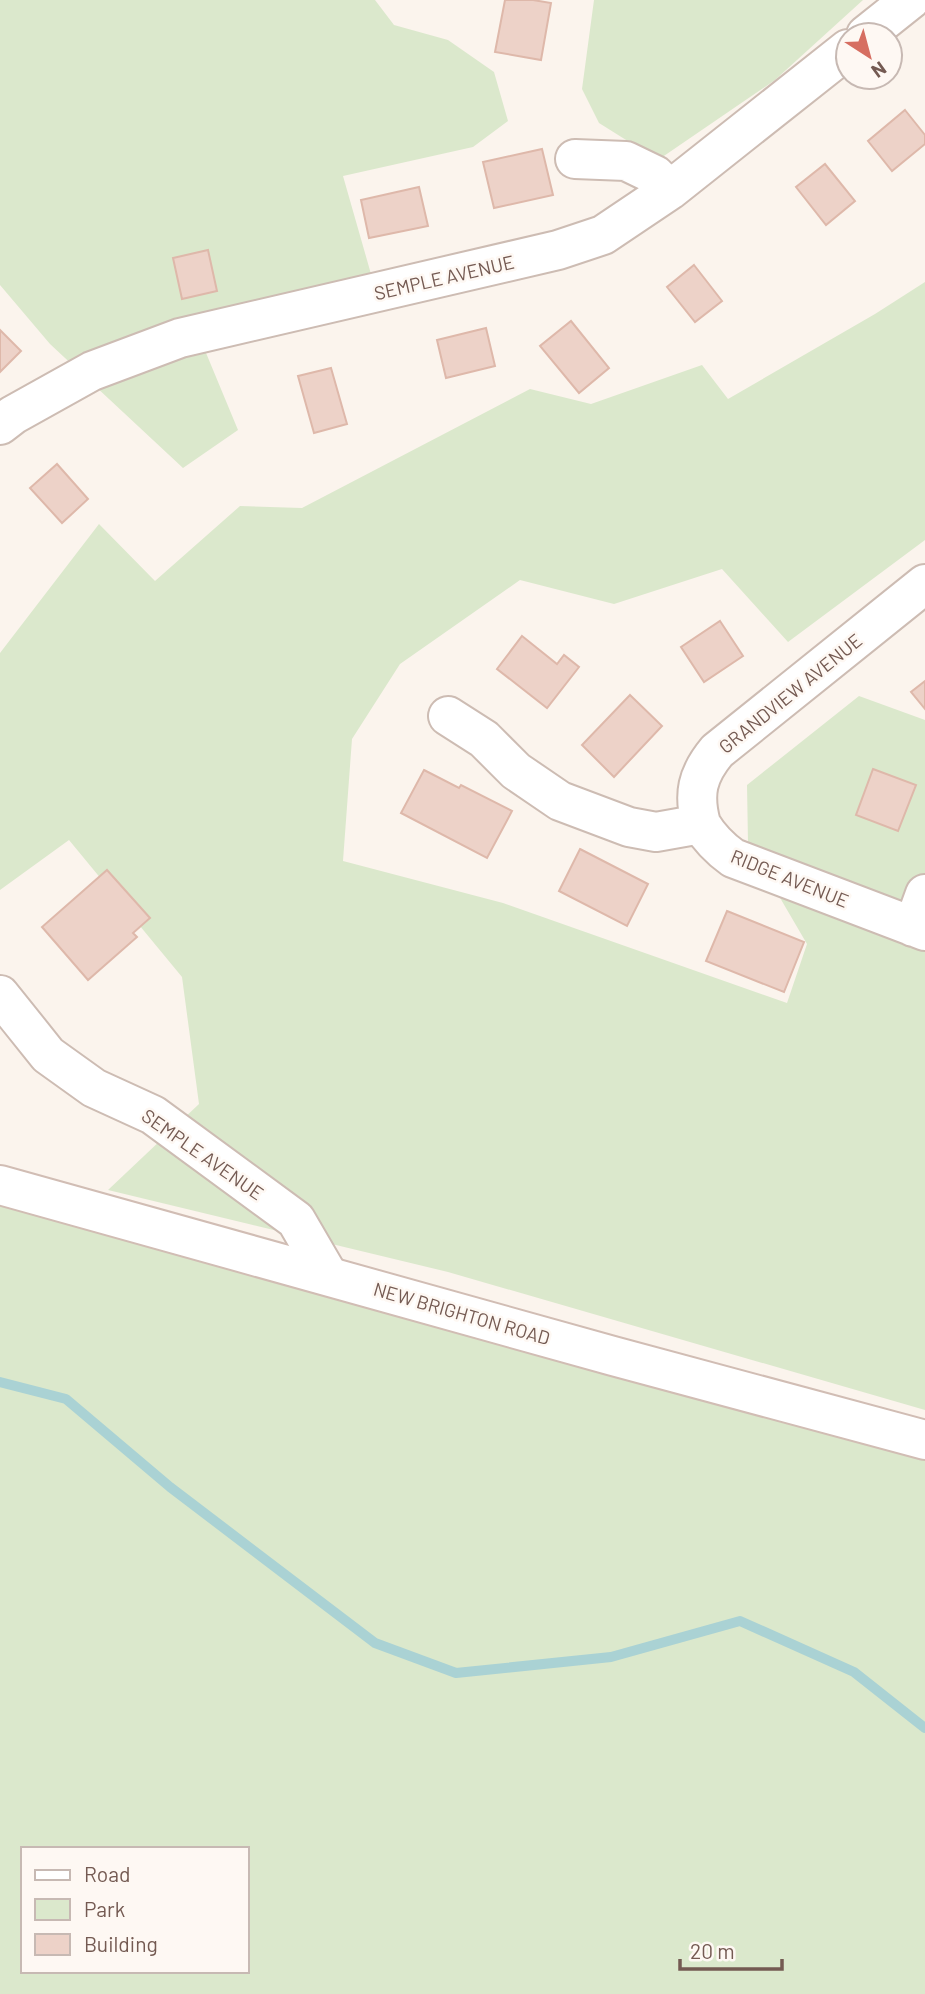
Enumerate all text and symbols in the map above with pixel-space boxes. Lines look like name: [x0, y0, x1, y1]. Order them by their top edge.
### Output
north arrow: [834, 21, 904, 91]
text: N: [867, 57, 891, 83]
street label: SEMPLE AVENUE: [372, 250, 516, 304]
street label: GRANDVIEW AVENUE: [714, 628, 866, 758]
street label: RIDGE AVENUE: [728, 844, 852, 912]
street label: SEMPLE AVENUE: [138, 1104, 268, 1204]
street label: NEW BRIGHTON ROAD: [371, 1277, 553, 1349]
legend: [21, 1847, 248, 1973]
text: Road: [84, 1861, 130, 1886]
text: Park: [84, 1896, 125, 1921]
scale bar: [680, 1927, 782, 1971]
text: Building: [84, 1931, 158, 1956]
text: 20 m: [690, 1938, 735, 1963]

